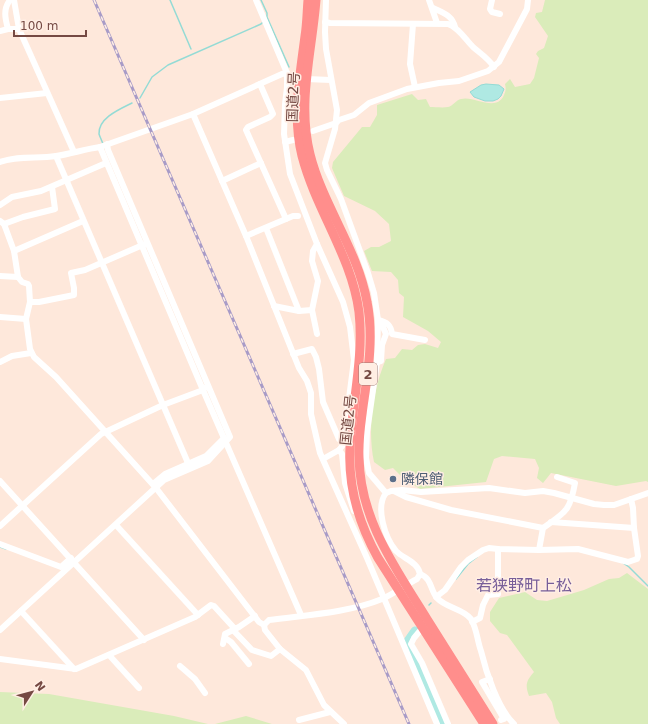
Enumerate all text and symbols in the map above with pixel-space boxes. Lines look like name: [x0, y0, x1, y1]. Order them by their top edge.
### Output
scale bar: [14, 12, 86, 38]
text: 100 m: [20, 19, 58, 33]
street label: 国道2号: [284, 71, 302, 123]
road number: 2: [359, 363, 377, 385]
street label: 国道2号: [337, 394, 359, 446]
place label: 隣保館: [401, 471, 443, 487]
marker: 隣保館: [388, 474, 398, 484]
district label: 若狭野町上松: [476, 576, 572, 595]
north arrow: [12, 672, 52, 712]
text: N: [32, 679, 48, 694]

